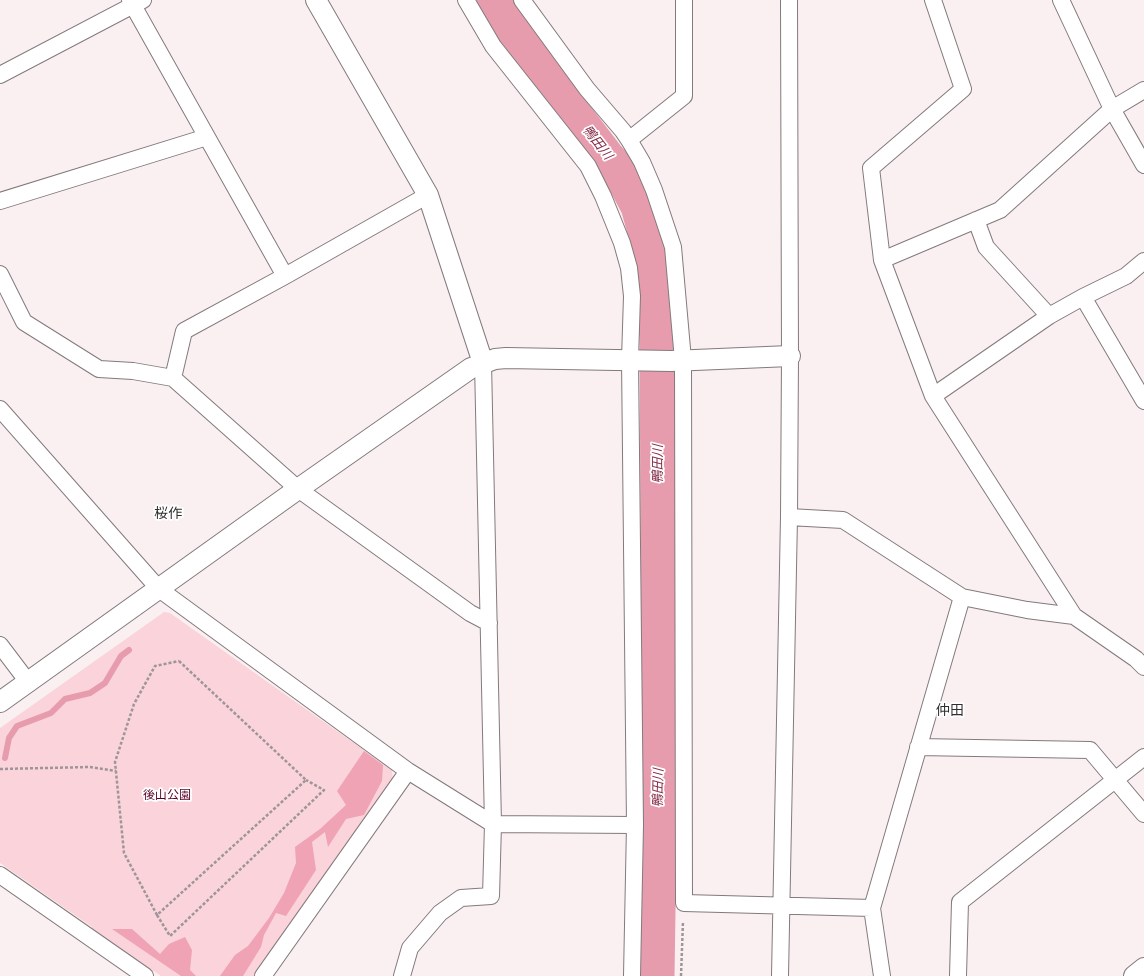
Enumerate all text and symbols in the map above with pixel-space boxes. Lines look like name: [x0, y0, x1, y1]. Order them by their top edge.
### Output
water label: 鴨田川: [579, 123, 615, 163]
water label: 鴨田川: [651, 445, 667, 483]
district label: 桜作: [154, 506, 182, 522]
district label: 仲田: [936, 703, 964, 719]
water label: 鴨田川: [651, 768, 667, 808]
park label: 後山公園: [143, 789, 191, 803]

